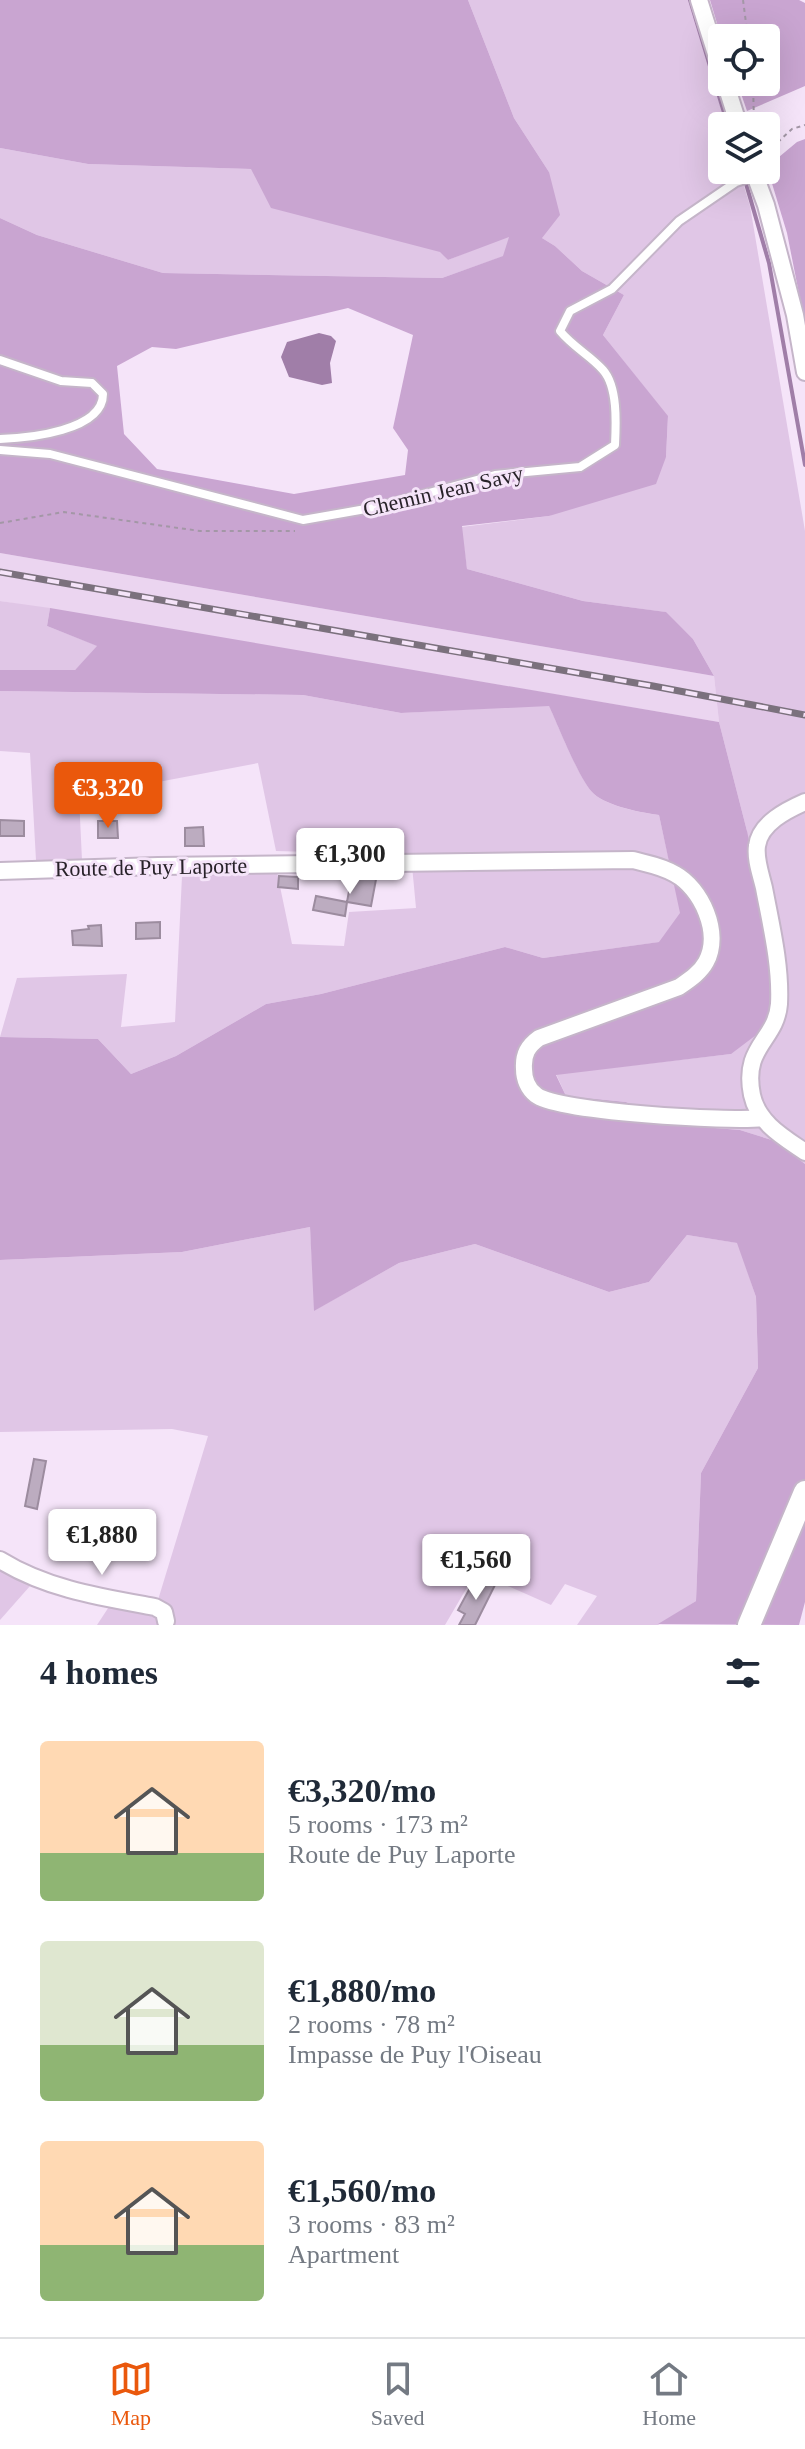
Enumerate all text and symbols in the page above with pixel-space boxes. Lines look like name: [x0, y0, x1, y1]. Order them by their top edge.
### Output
map controls: [708, 24, 780, 184]
button: locate: [708, 24, 780, 96]
button: layers: [708, 112, 780, 184]
street label: Chemin Jean Savy: [360, 460, 526, 522]
pin: €3,320: [43, 762, 173, 830]
text: €3,320: [72, 773, 144, 802]
pin: €1,300: [285, 828, 415, 896]
text: €1,300: [314, 839, 386, 868]
street label: Route de Puy Laporte: [55, 853, 247, 881]
pin: €1,880: [37, 1509, 167, 1577]
text: €1,880: [66, 1520, 138, 1549]
pin: €1,560: [411, 1534, 541, 1602]
text: €1,560: [440, 1545, 512, 1574]
icon: filters: [721, 1651, 765, 1695]
text: 4 homes: [40, 1654, 158, 1691]
text: €3,320/mo: [288, 1772, 436, 1809]
icon: home: [104, 1773, 200, 1869]
text: 5 rooms · 173 m²: [288, 1810, 468, 1839]
text: Route de Puy Laporte: [288, 1840, 515, 1869]
text: €1,880/mo: [288, 1972, 436, 2009]
icon: home: [104, 1973, 200, 2069]
text: 2 rooms · 78 m²: [288, 2010, 455, 2039]
text: Impasse de Puy l'Oiseau: [288, 2040, 542, 2069]
text: €1,560/mo: [288, 2172, 436, 2209]
icon: home: [104, 2173, 200, 2269]
text: 3 rooms · 83 m²: [288, 2210, 455, 2239]
text: Apartment: [288, 2240, 399, 2269]
tab: Map: [109, 2357, 153, 2431]
tab: Saved: [371, 2357, 424, 2431]
tab: Home: [642, 2357, 696, 2431]

